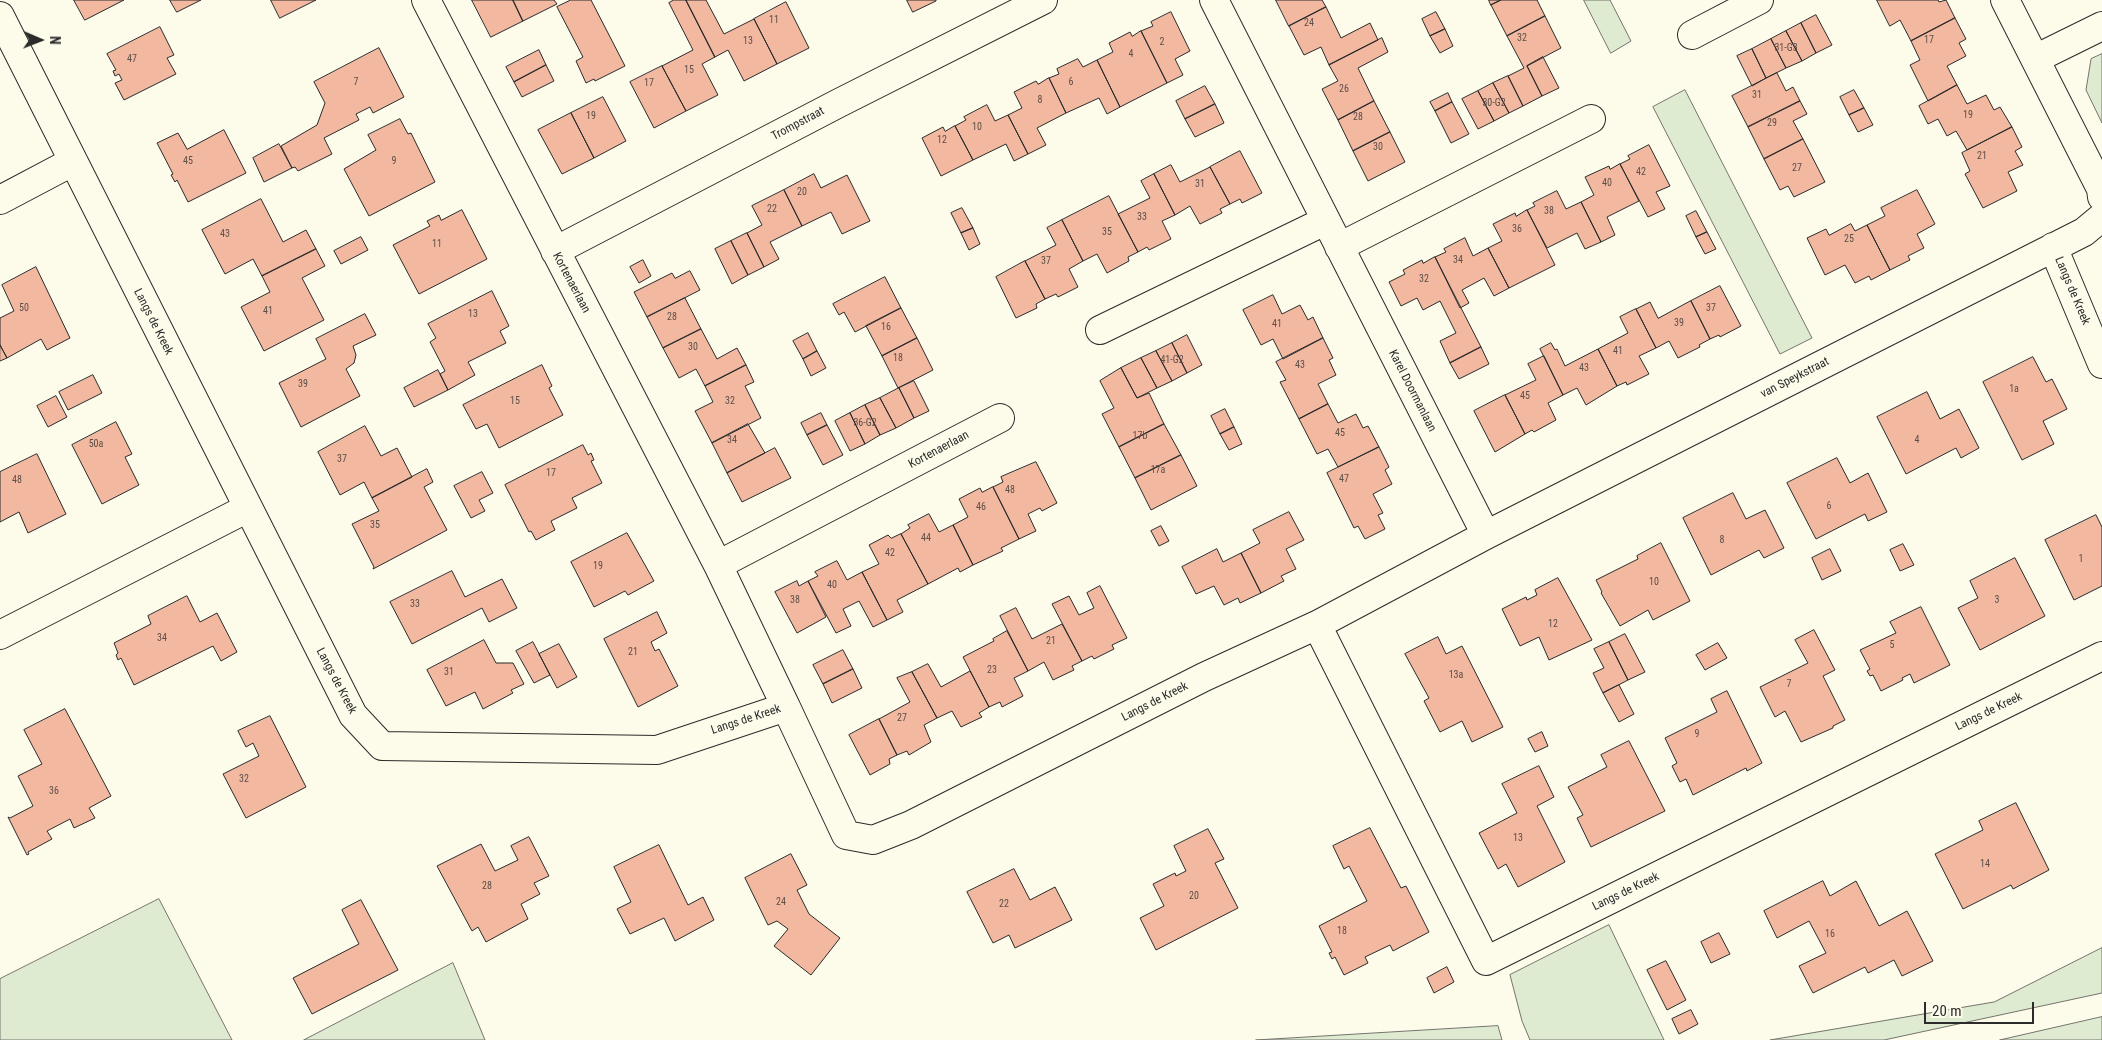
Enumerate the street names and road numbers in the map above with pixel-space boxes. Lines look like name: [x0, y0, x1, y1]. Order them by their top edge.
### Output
street label: Trompstraat: [769, 104, 827, 144]
street label: Kortenaerlaan: [549, 250, 593, 316]
street label: Langs de Kreek: [2051, 255, 2093, 327]
street label: Langs de Kreek: [130, 286, 176, 358]
street label: Karel Doormanlaan: [1385, 348, 1439, 434]
street label: van Speykstraat: [1758, 355, 1832, 401]
street label: Kortenaerlaan: [906, 428, 972, 472]
street label: Langs de Kreek: [313, 646, 359, 716]
street label: Langs de Kreek: [1119, 679, 1191, 725]
street label: Langs de Kreek: [1953, 690, 2025, 734]
street label: Langs de Kreek: [709, 702, 783, 738]
street label: Langs de Kreek: [1590, 870, 1662, 914]

